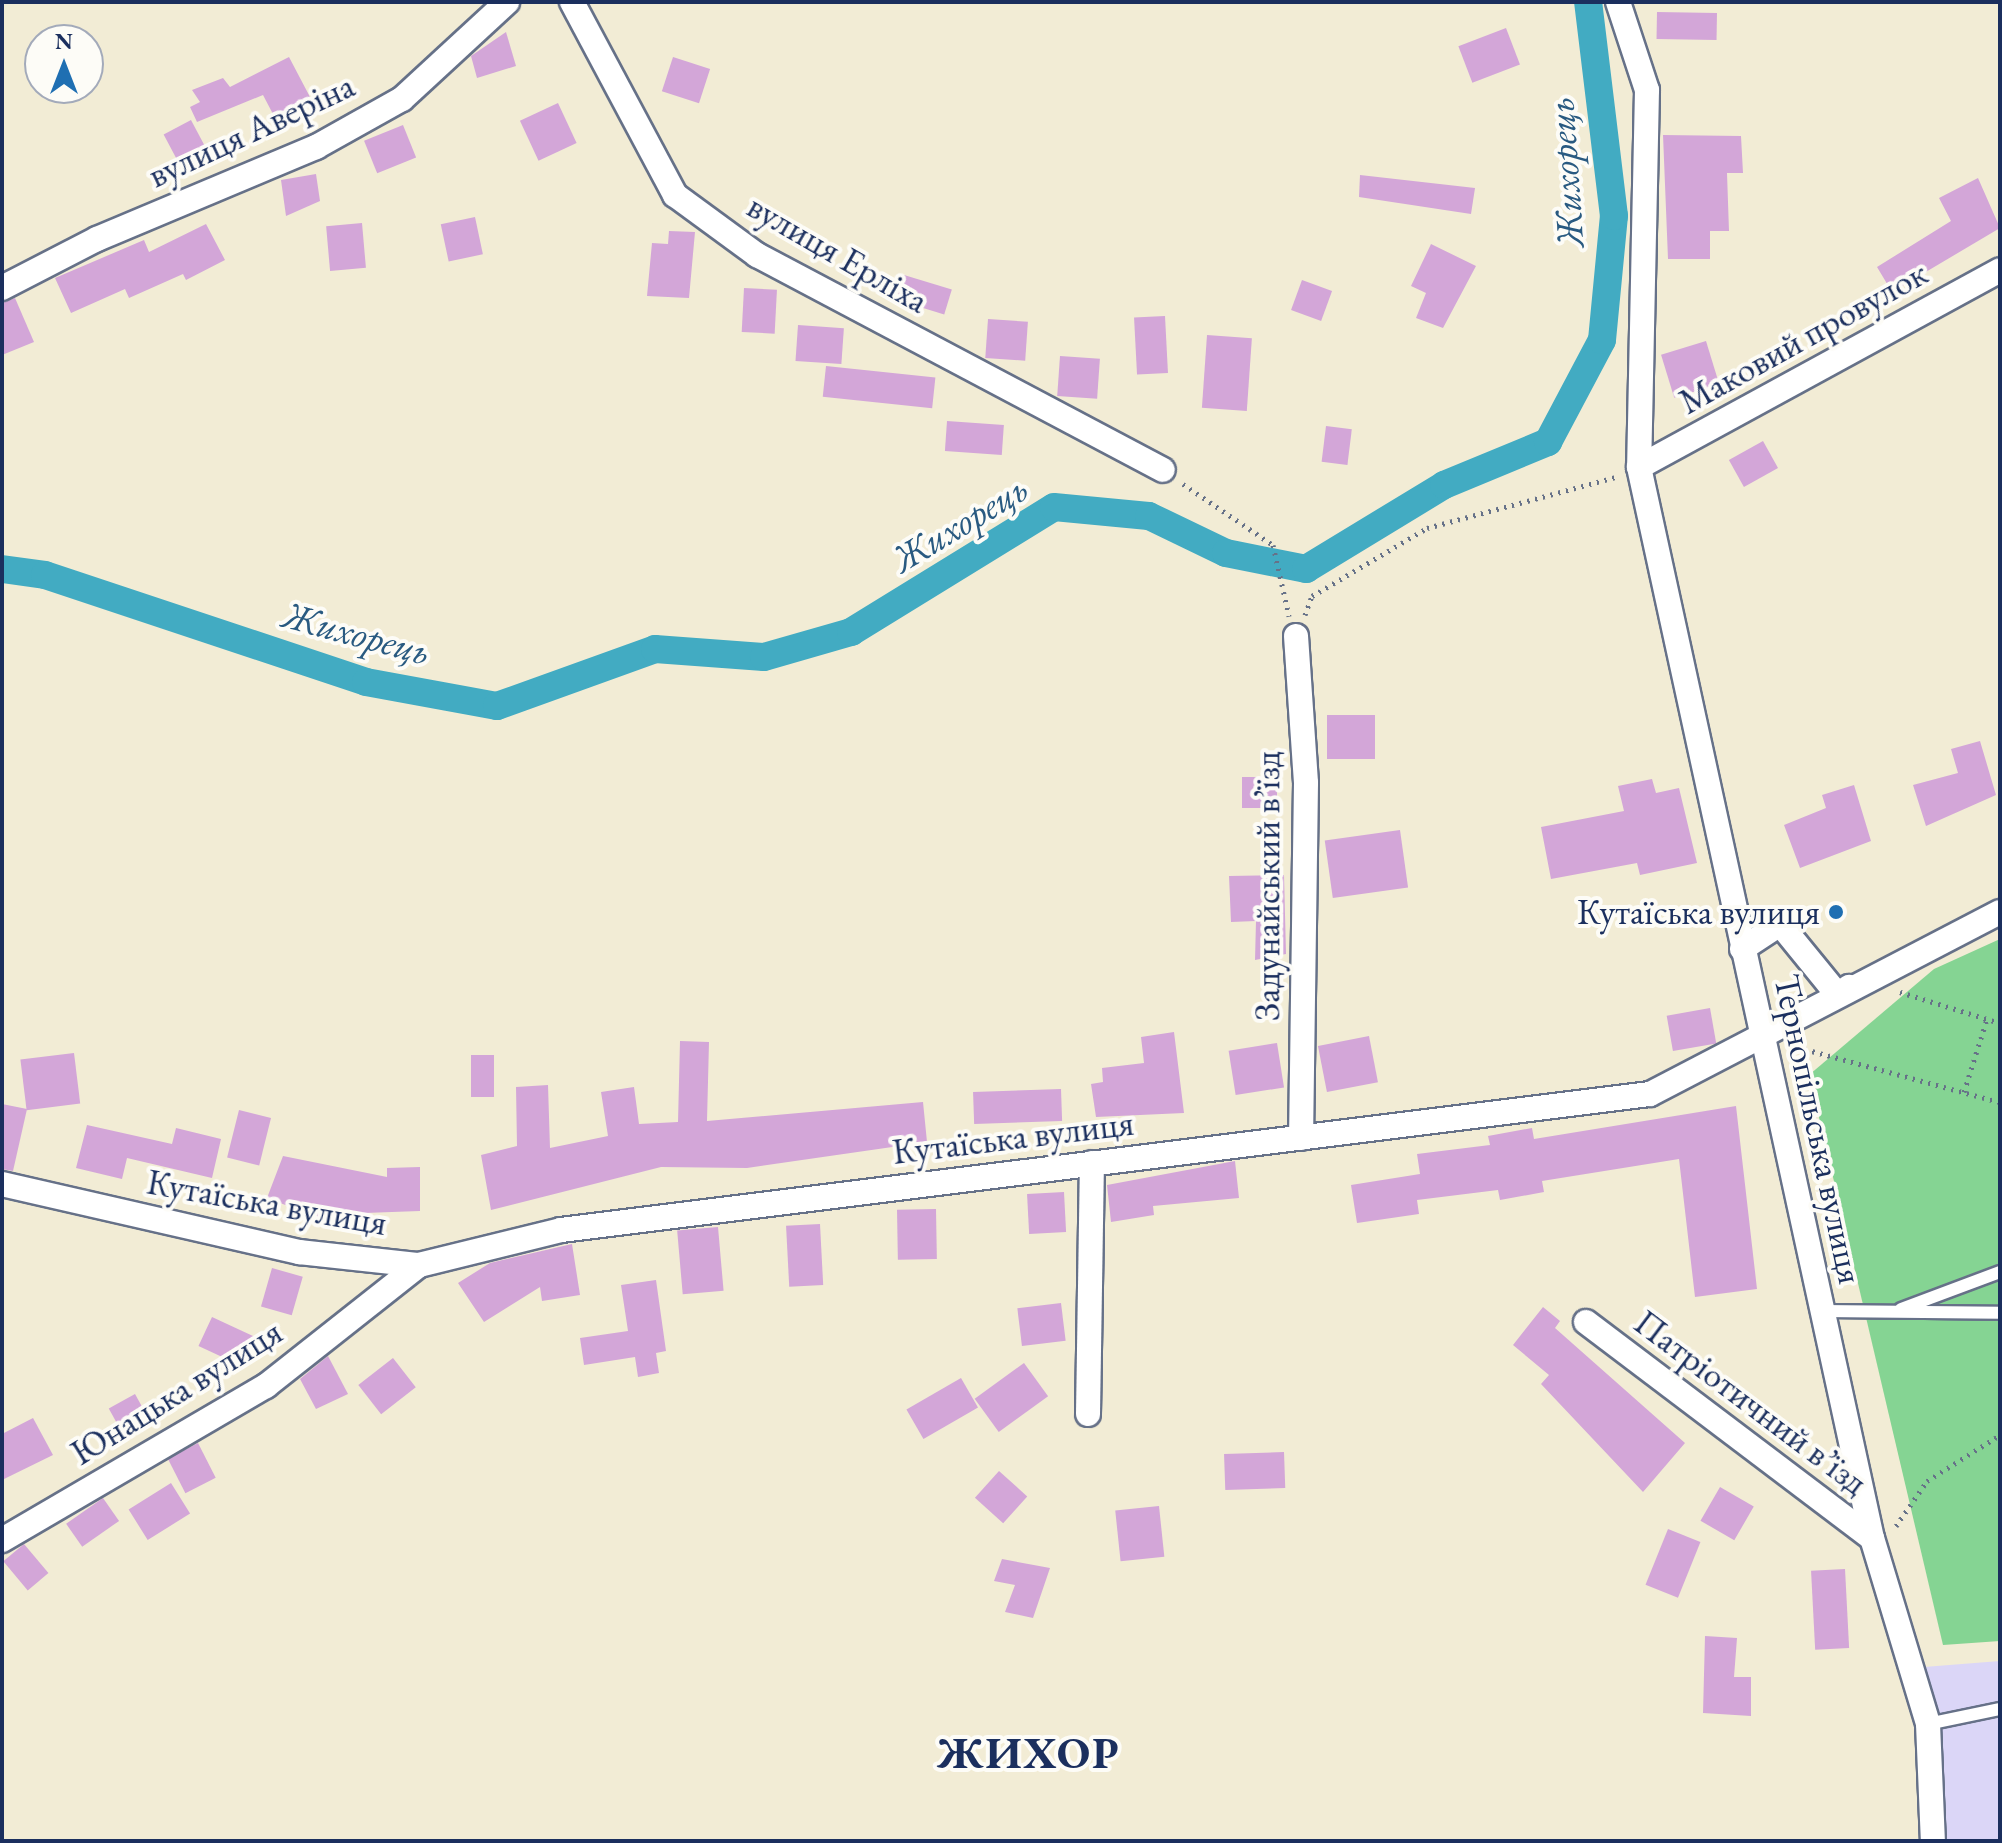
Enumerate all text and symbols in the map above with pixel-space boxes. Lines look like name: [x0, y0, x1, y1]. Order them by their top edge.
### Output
north arrow: [24, 24, 104, 104]
text: N: [55, 27, 73, 56]
street label: вулиця Аверіна: [141, 63, 361, 197]
water label: Жихорець: [1537, 96, 1593, 248]
street label: вулиця Ерліха: [740, 184, 936, 322]
street label: Маковий провулок: [1671, 251, 1935, 423]
water label: Жихорець: [884, 465, 1036, 581]
water label: Жихорець: [279, 592, 435, 674]
street label: Задунайський в’їзд: [1245, 751, 1289, 1021]
place label: Кутаїська вулиця: [1577, 890, 1820, 934]
marker: Кутаїська вулиця: [1827, 903, 1845, 921]
street label: Тернопільська вулиця: [1765, 970, 1873, 1288]
street label: Кутаїська вулиця: [890, 1101, 1136, 1173]
street label: Кутаїська вулиця: [144, 1160, 390, 1244]
street label: Патріотичний в’їзд: [1626, 1300, 1876, 1504]
street label: Юнацька вулиця: [62, 1310, 290, 1474]
district label: ЖИХОР: [937, 1727, 1121, 1779]

